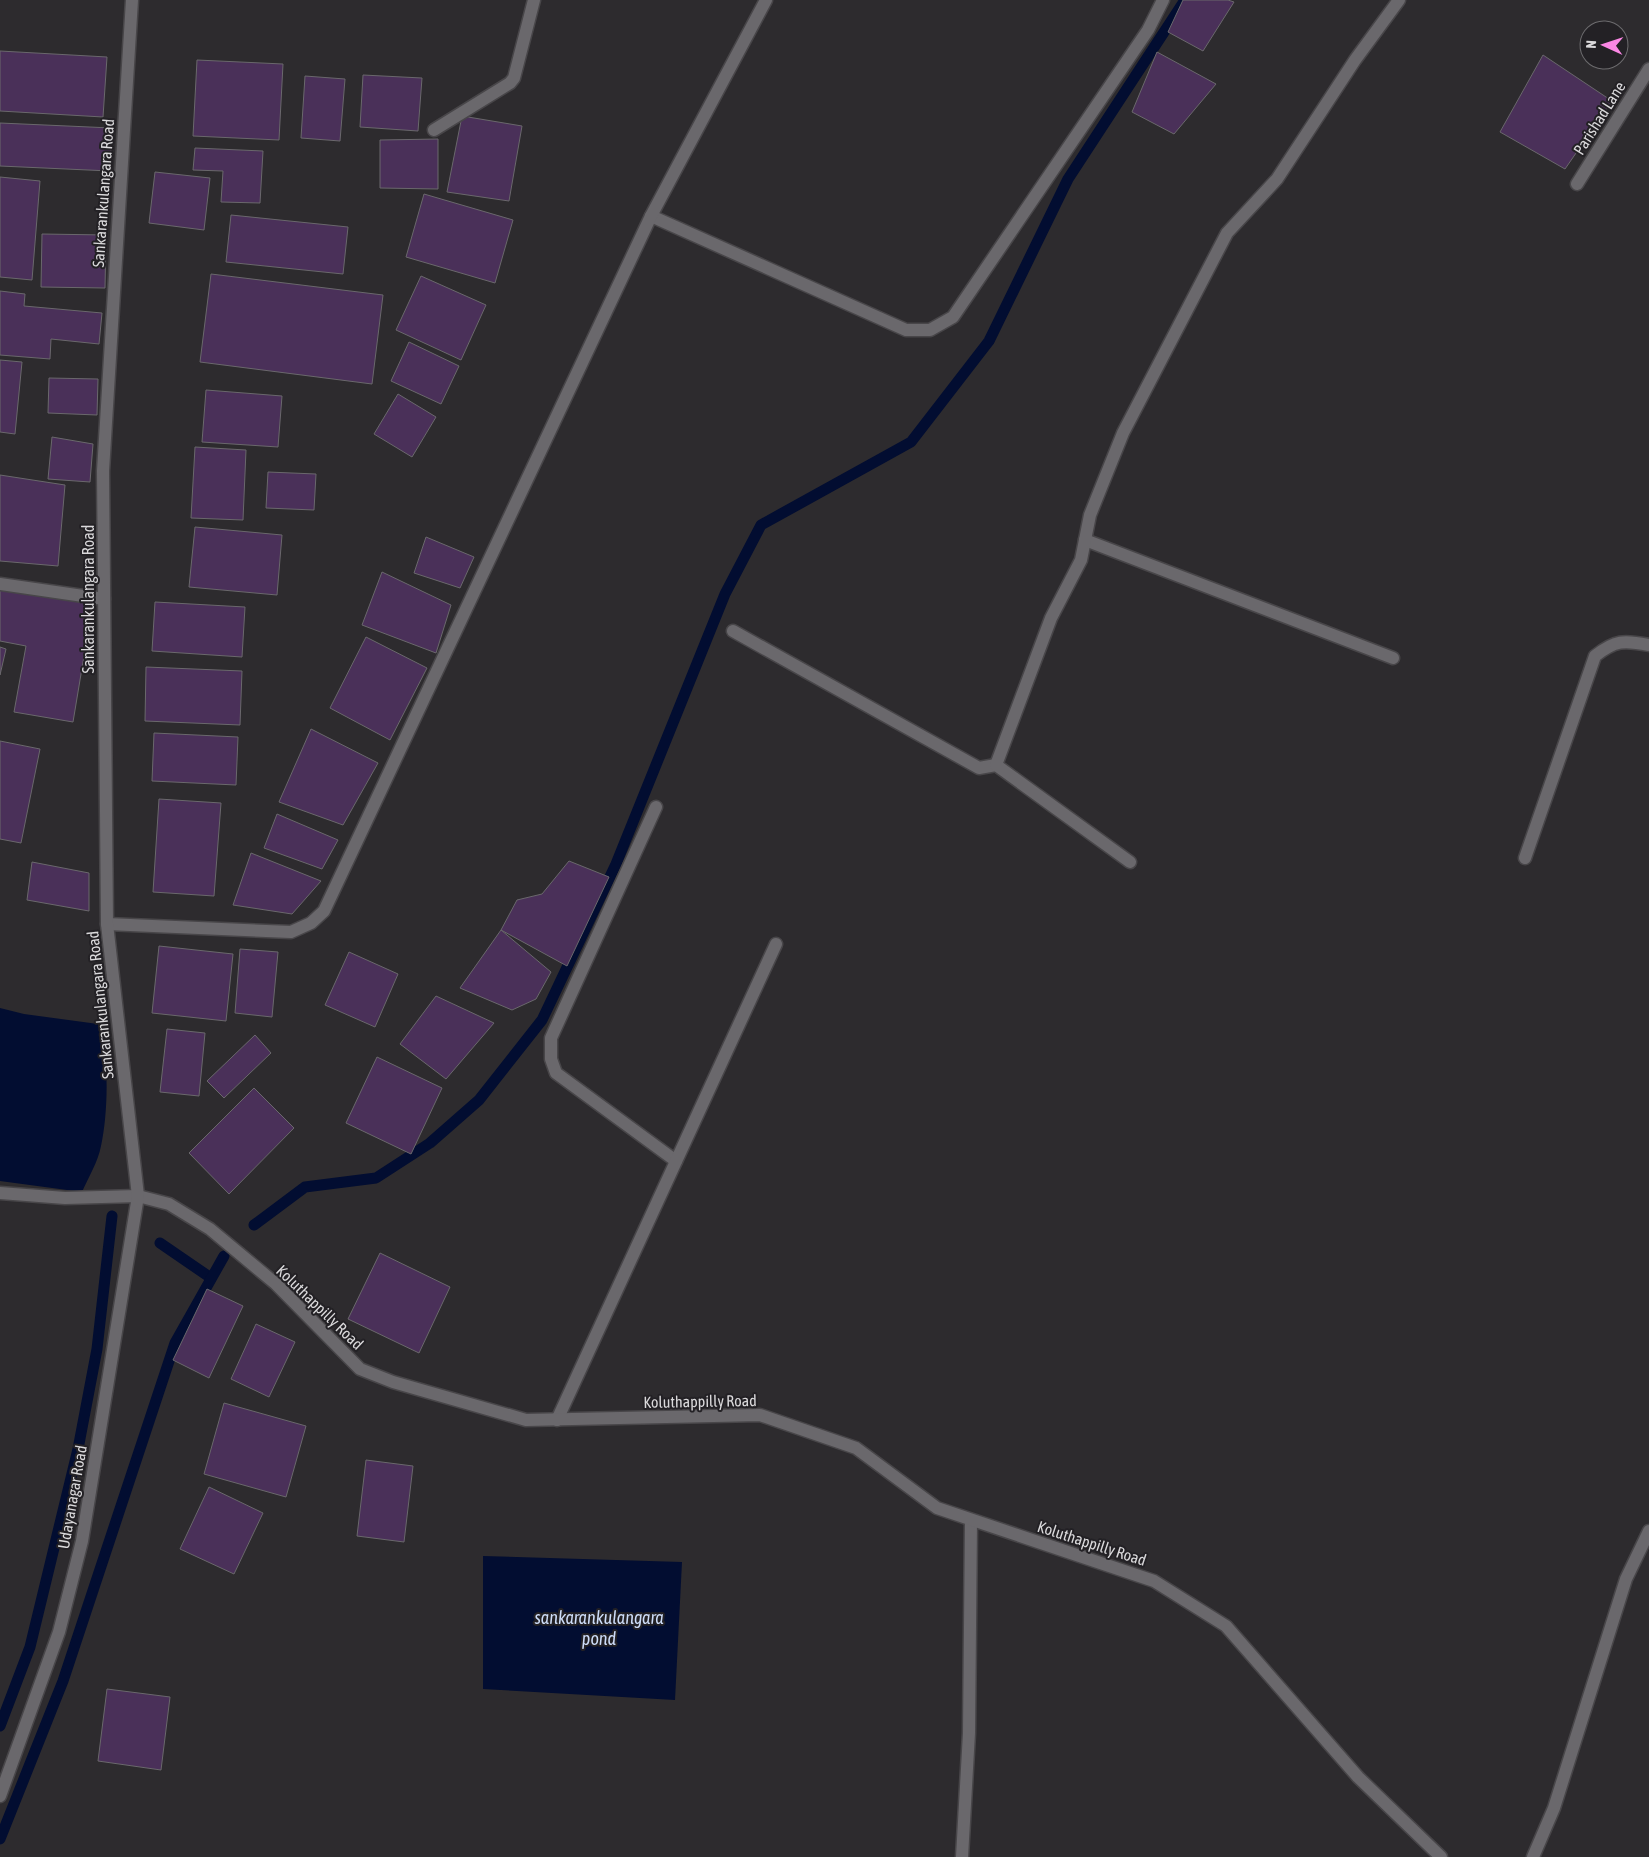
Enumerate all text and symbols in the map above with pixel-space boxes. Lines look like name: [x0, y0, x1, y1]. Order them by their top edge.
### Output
north arrow: [1579, 20, 1629, 70]
text: N: [1583, 40, 1599, 49]
street label: Parishad Lane: [1569, 78, 1629, 158]
street label: Sankarankulangara Road: [89, 118, 118, 268]
street label: Sankarankulangara Road: [79, 525, 98, 673]
street label: Sankarankulangara Road: [83, 930, 118, 1080]
street label: Koluthappilly Road: [272, 1261, 367, 1354]
street label: Koluthappilly Road: [643, 1391, 757, 1412]
street label: Udayanagar Road: [54, 1444, 91, 1550]
street label: Koluthappilly Road: [1035, 1517, 1149, 1570]
water label: sankarankulangara pond: [534, 1607, 664, 1649]

